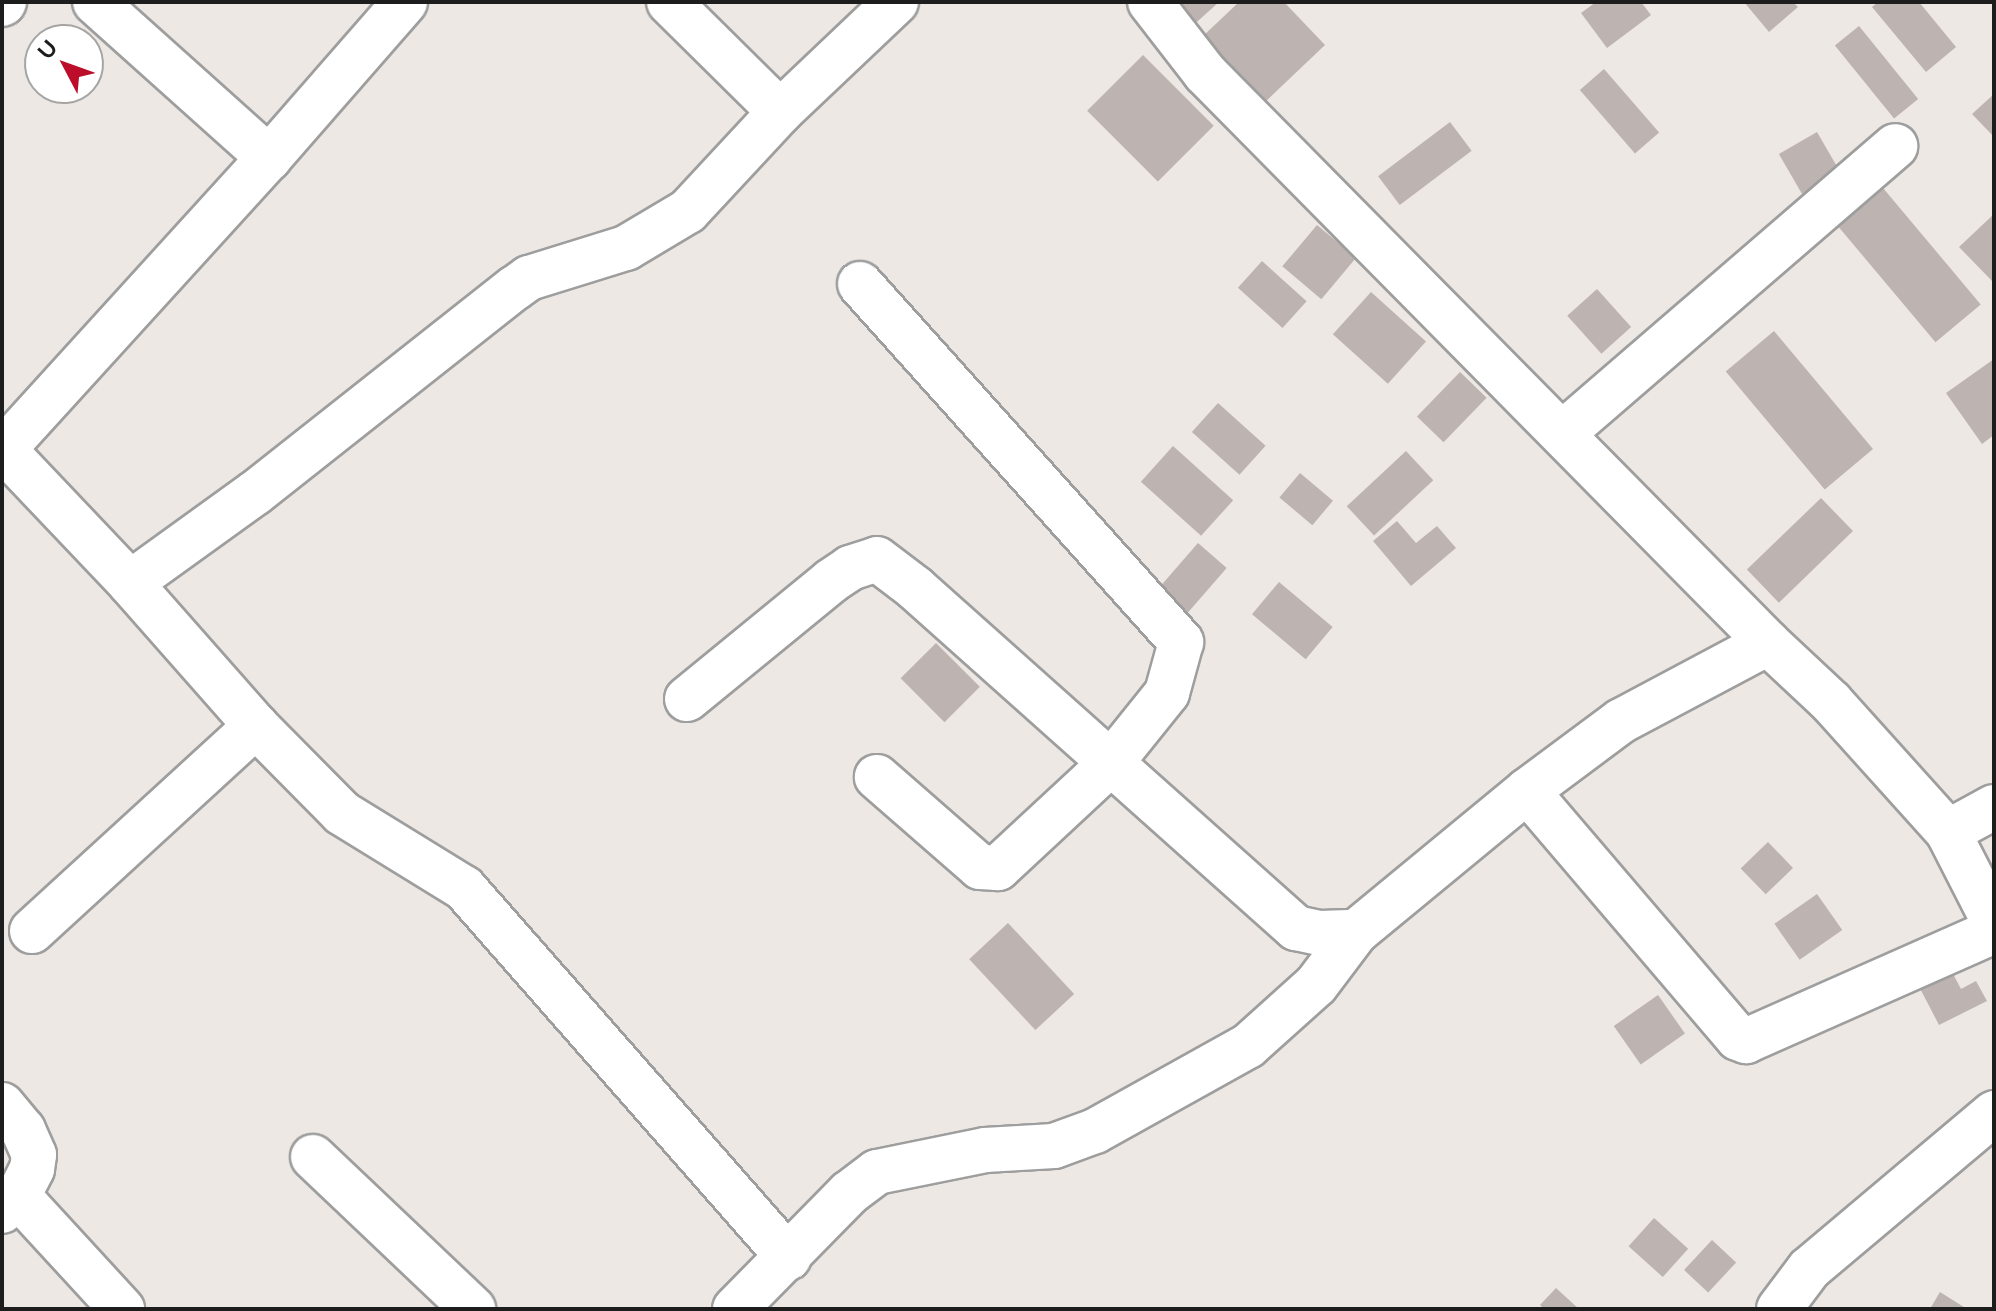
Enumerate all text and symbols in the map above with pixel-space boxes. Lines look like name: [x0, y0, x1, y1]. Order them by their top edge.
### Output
north arrow: [24, 24, 104, 104]
text: U: [32, 35, 63, 64]

